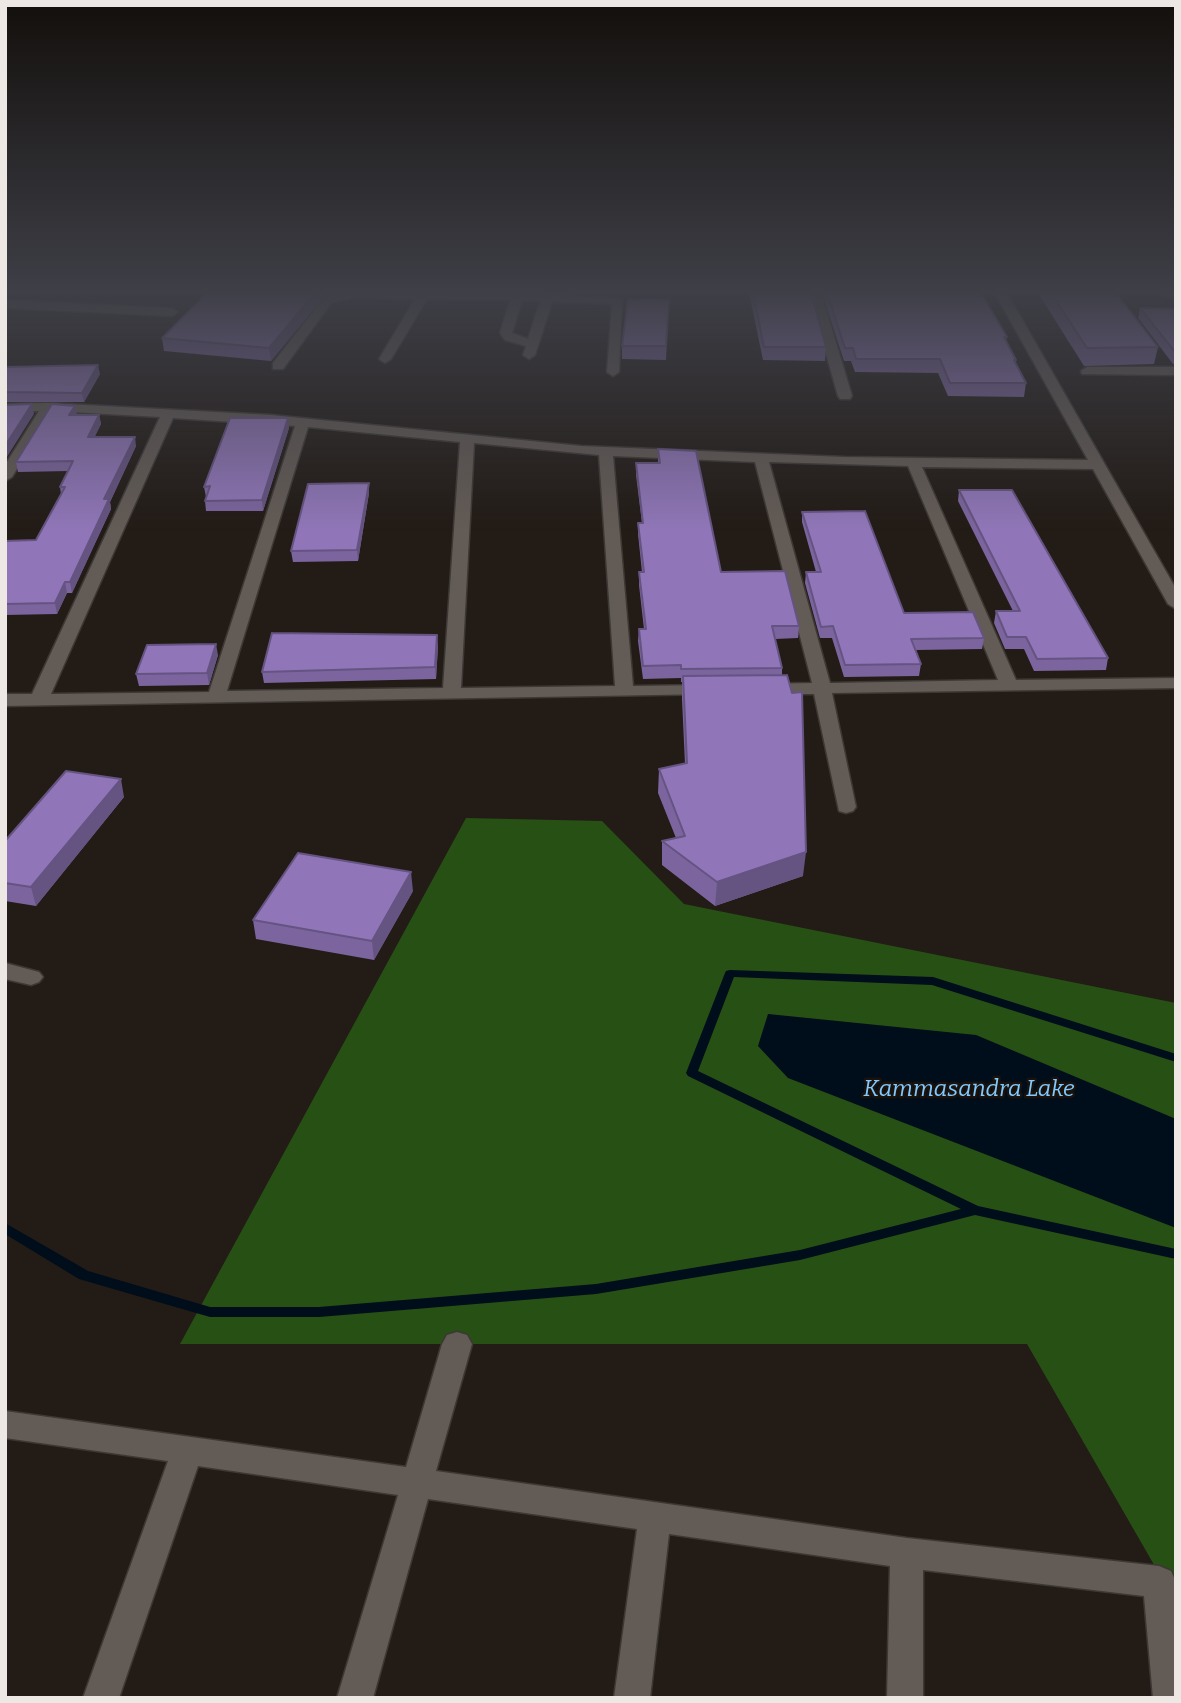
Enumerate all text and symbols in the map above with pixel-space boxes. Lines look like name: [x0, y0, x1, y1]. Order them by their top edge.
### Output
water label: Kammasandra Lake: [863, 1076, 1075, 1104]

